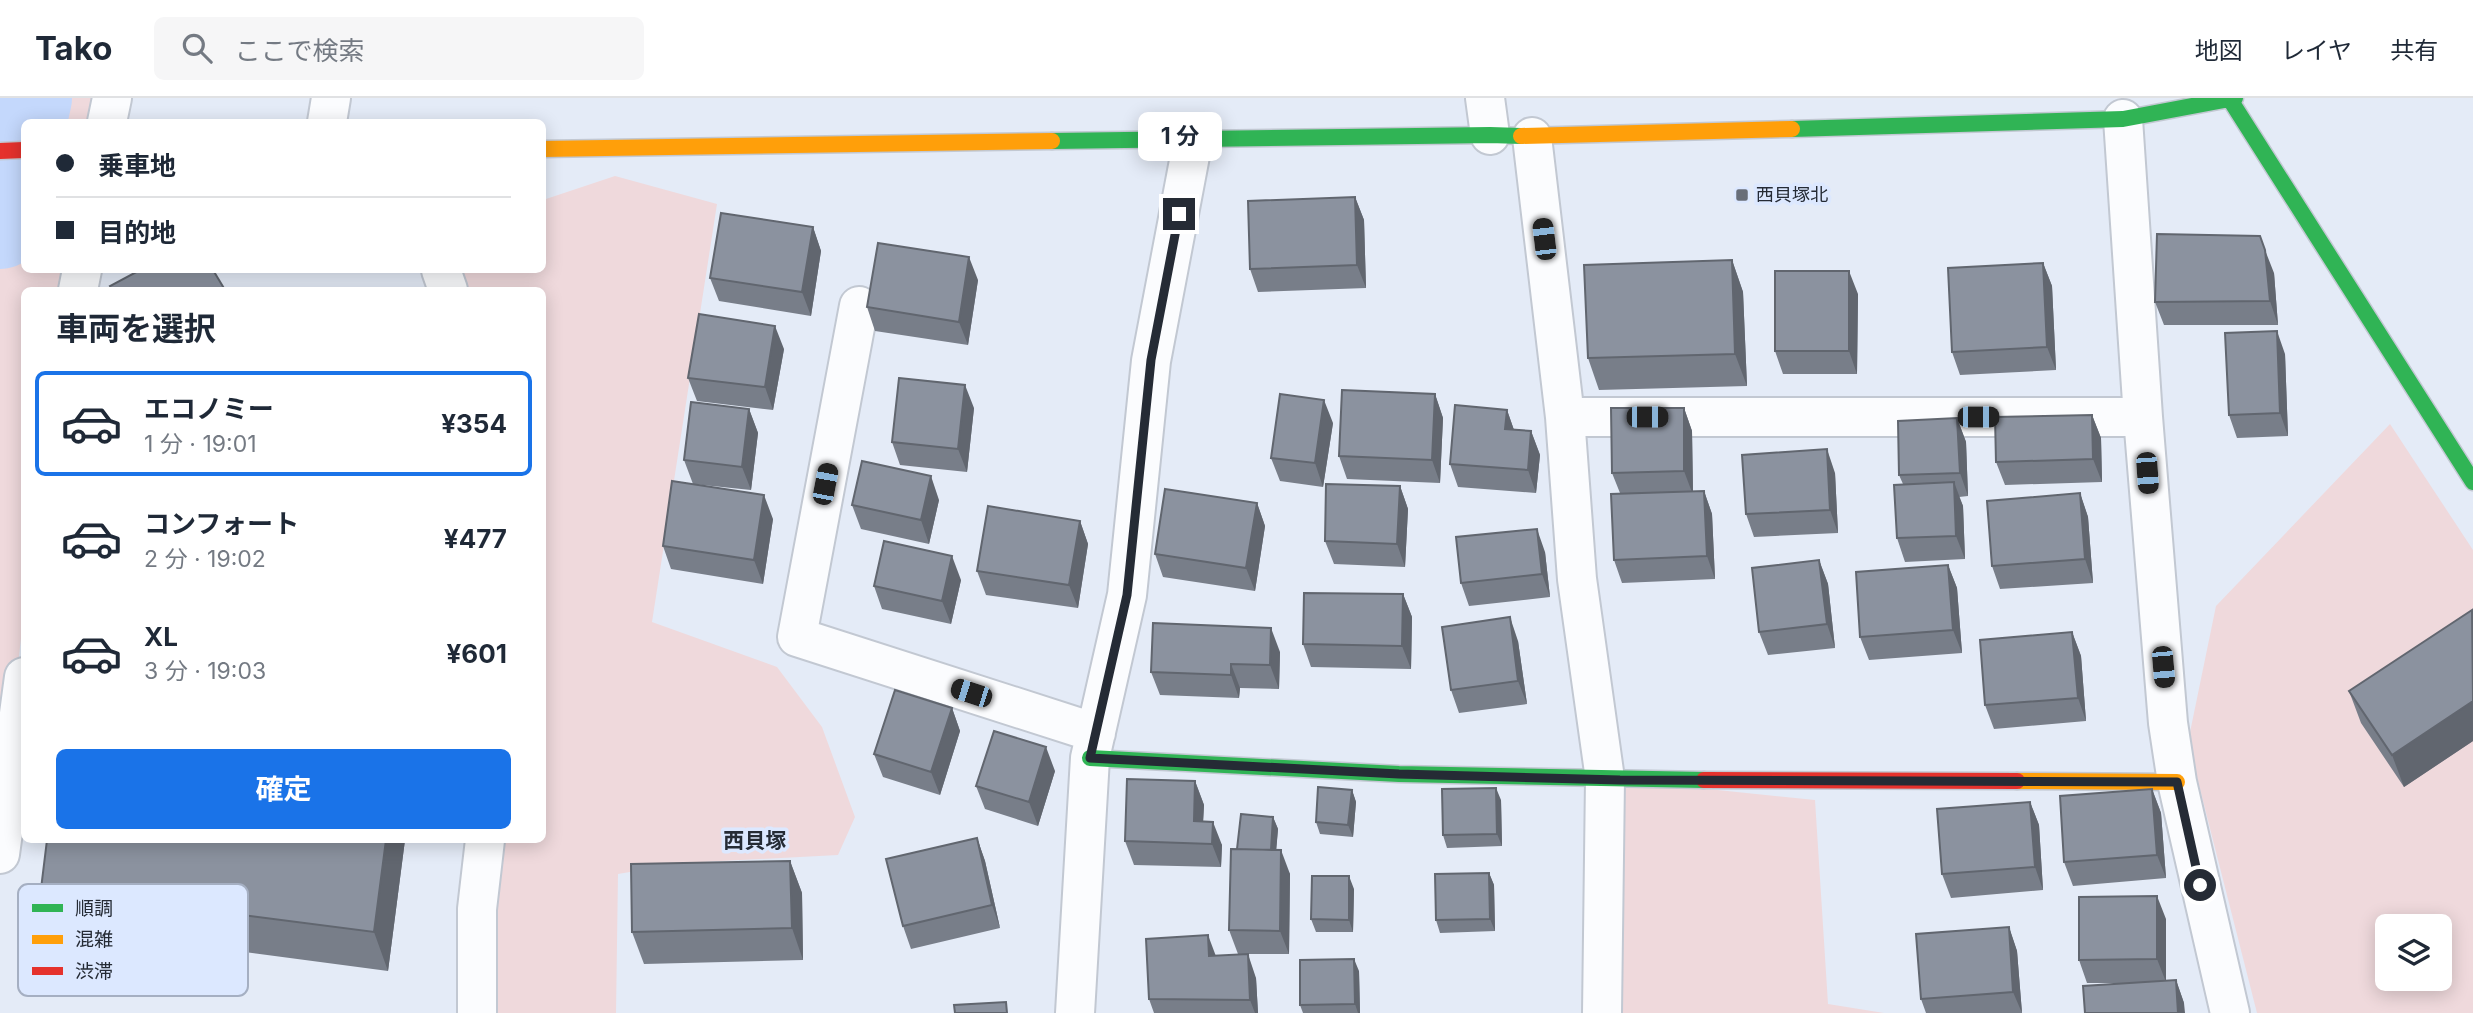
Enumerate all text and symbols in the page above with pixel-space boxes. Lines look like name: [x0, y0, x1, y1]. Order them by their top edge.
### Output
search box: [154, 17, 644, 80]
text: Tako: [35, 28, 112, 68]
icon: search: [178, 29, 216, 67]
text: ここで検索: [234, 35, 364, 66]
text: 地図: [2195, 36, 2243, 65]
text: レイヤ: [2281, 36, 2352, 65]
text: 共有: [2390, 36, 2438, 65]
callout: 1 分: [1137, 113, 1221, 162]
text: 1 分: [1161, 122, 1199, 150]
text: 乗車地: [98, 150, 176, 181]
place label: 西貝塚北: [1756, 184, 1828, 205]
marker: 西貝塚北: [1734, 187, 1750, 203]
route end: [1163, 198, 1195, 230]
text: 目的地: [98, 217, 176, 248]
car: [1532, 217, 1557, 261]
text: 車両を選択: [56, 309, 216, 348]
icon: car: [60, 392, 123, 455]
text: エコノミー: [144, 393, 274, 424]
car: [1627, 407, 1669, 428]
car: [1958, 407, 2000, 428]
text: ¥354: [441, 408, 507, 439]
text: 1 分 · 19:01: [144, 430, 257, 458]
car: [2136, 451, 2159, 495]
car: [811, 461, 840, 507]
icon: car: [60, 507, 123, 570]
text: コンフォート: [144, 508, 299, 539]
text: ¥477: [444, 523, 507, 554]
text: 2 分 · 19:02: [144, 545, 266, 573]
text: XL: [144, 621, 178, 652]
icon: car: [60, 622, 123, 685]
text: ¥601: [447, 638, 507, 669]
car: [2151, 645, 2176, 689]
text: 3 分 · 19:03: [144, 657, 266, 685]
car: [948, 677, 995, 709]
button: 確定: [56, 749, 511, 829]
district label: 西貝塚: [724, 828, 787, 853]
route start: [2184, 869, 2216, 901]
legend: [18, 884, 248, 996]
text: 順調: [75, 897, 113, 920]
map controls: [2375, 914, 2452, 991]
button: layers: [2375, 914, 2452, 991]
text: 混雑: [75, 928, 113, 951]
text: 渋滞: [75, 960, 113, 983]

